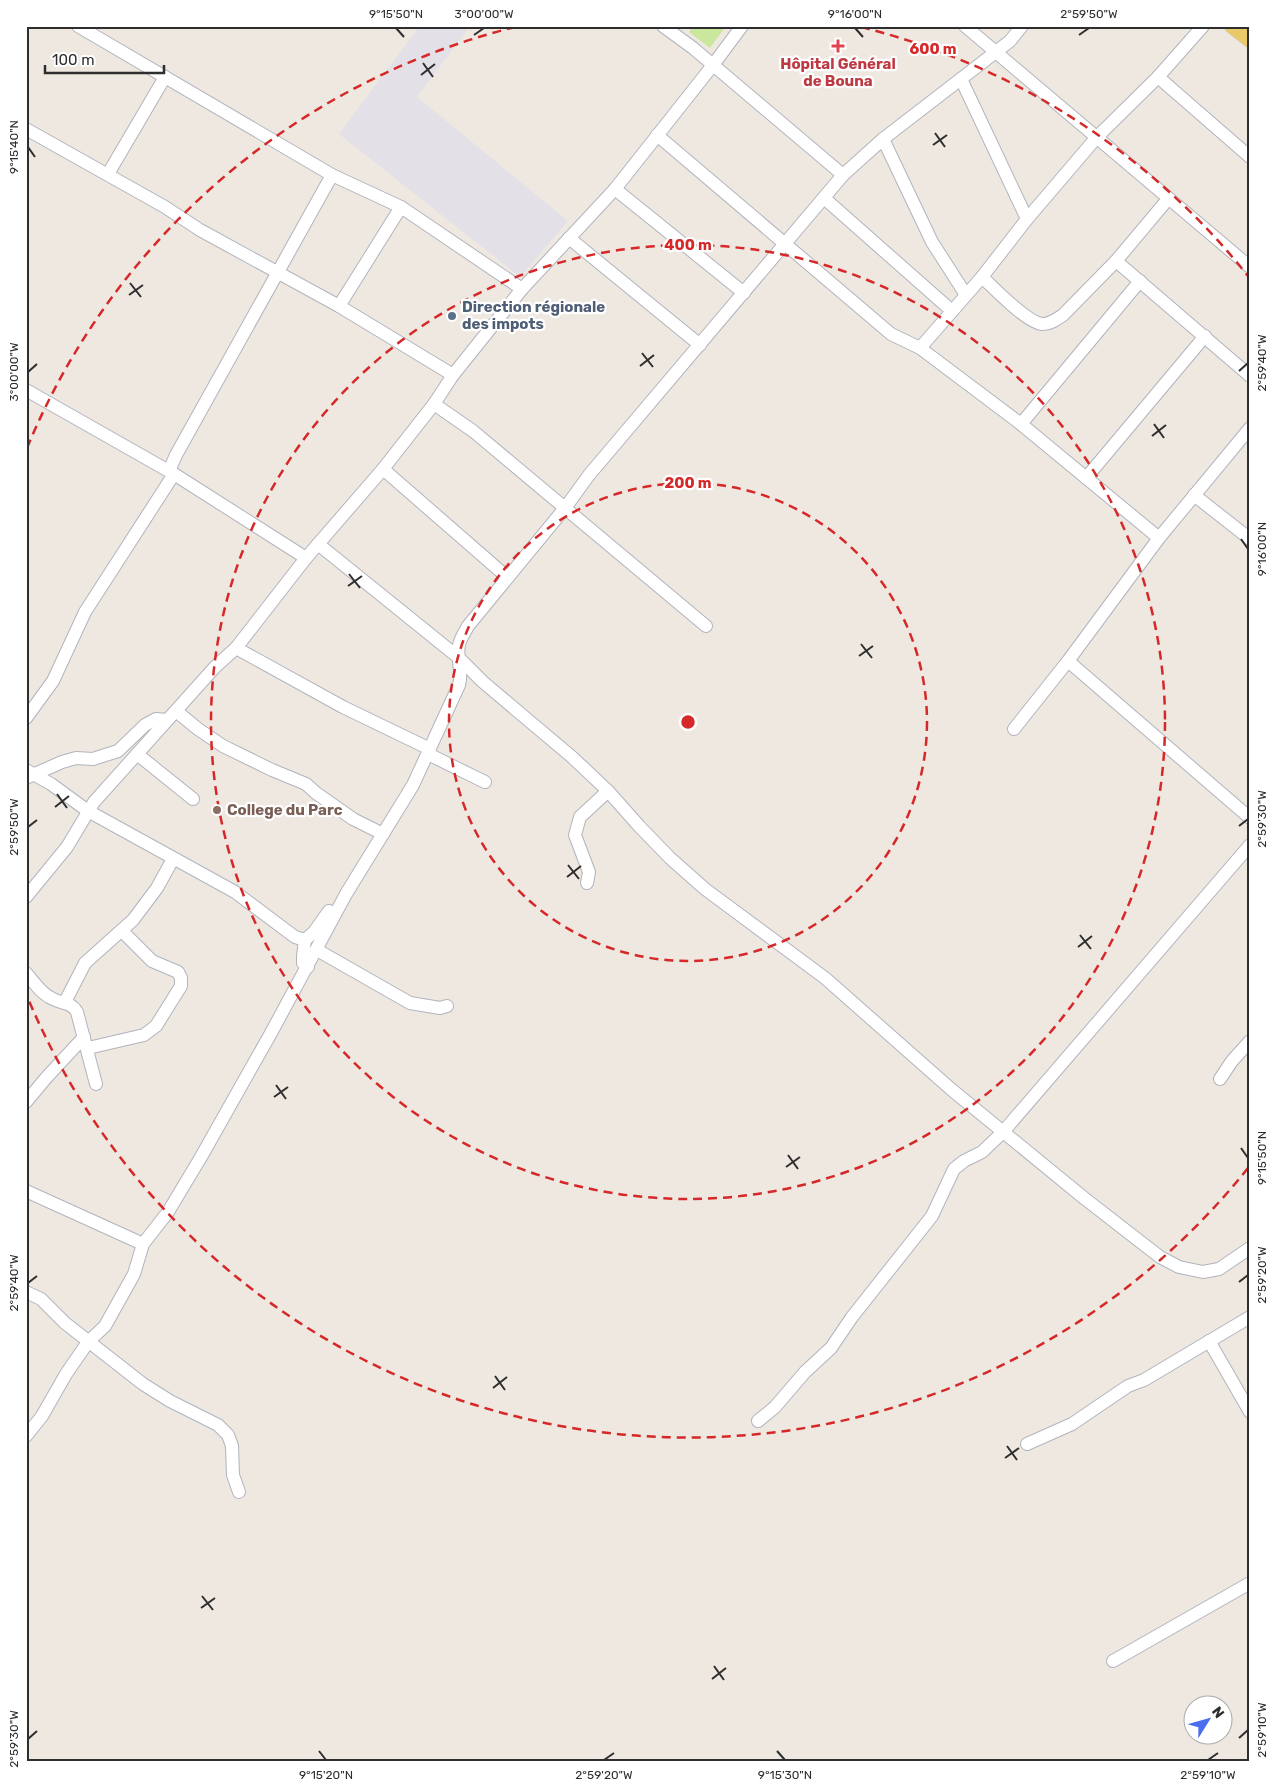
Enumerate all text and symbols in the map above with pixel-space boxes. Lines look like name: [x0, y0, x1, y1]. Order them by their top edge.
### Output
text: 9°15'50"N: [369, 7, 423, 21]
text: 3°00'00"W: [454, 7, 514, 21]
text: 9°16'00"N: [828, 7, 882, 21]
text: 2°59'50"W: [1060, 7, 1118, 21]
marker: Hôpital Général de Bouna: [831, 39, 845, 53]
text: 600 m: [909, 40, 957, 58]
scale bar: [45, 42, 164, 74]
text: 100 m: [52, 51, 94, 69]
place label: Hôpital Général de Bouna: [780, 55, 896, 90]
text: 9°15'40"N: [7, 120, 21, 174]
text: 400 m: [664, 236, 712, 254]
place label: Direction régionale des impots: [462, 298, 605, 333]
marker: Direction régionale des impots: [446, 310, 458, 322]
text: 2°59'40"W: [1255, 334, 1269, 392]
text: 3°00'00"W: [7, 342, 21, 402]
text: 200 m: [664, 474, 712, 492]
text: 9°16'00"N: [1255, 522, 1269, 576]
centre of rings: [679, 713, 697, 731]
text: 2°59'30"W: [1255, 790, 1269, 848]
text: 2°59'50"W: [7, 798, 21, 856]
place label: College du Parc: [227, 801, 343, 819]
marker: College du Parc: [211, 804, 223, 816]
text: 9°15'50"N: [1255, 1131, 1269, 1185]
text: 2°59'20"W: [1255, 1246, 1269, 1304]
text: 2°59'40"W: [7, 1254, 21, 1312]
north arrow: [1184, 1696, 1234, 1746]
text: 2°59'10"W: [1255, 1702, 1269, 1758]
text: N: [1208, 1703, 1228, 1722]
text: 2°59'30"W: [7, 1710, 21, 1768]
text: 9°15'20"N: [299, 1768, 353, 1782]
text: 2°59'20"W: [575, 1768, 633, 1782]
text: 9°15'30"N: [758, 1768, 812, 1782]
text: 2°59'10"W: [1180, 1768, 1236, 1782]

